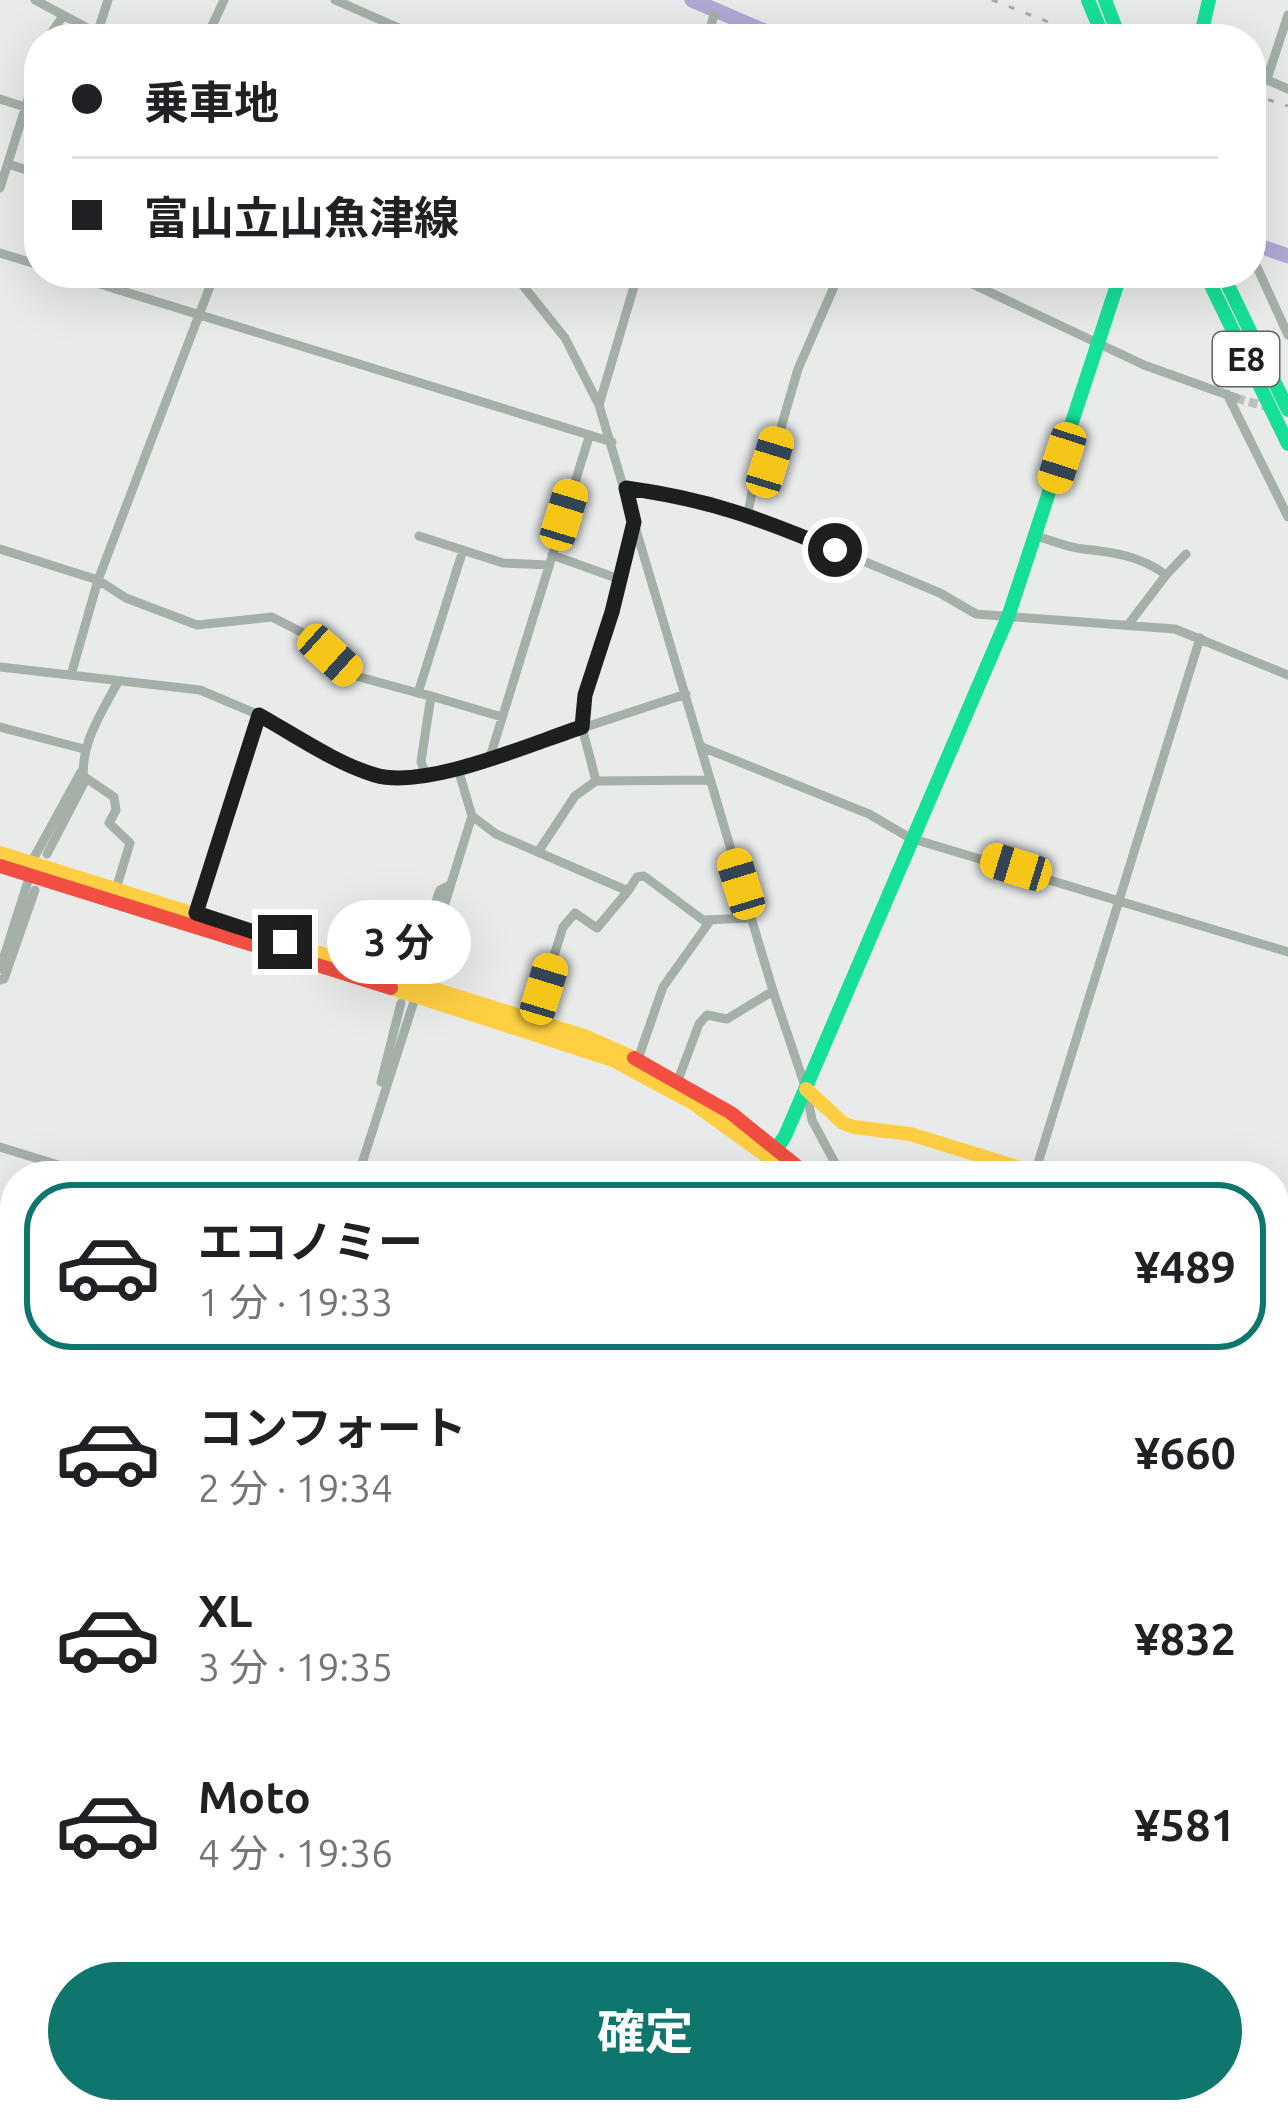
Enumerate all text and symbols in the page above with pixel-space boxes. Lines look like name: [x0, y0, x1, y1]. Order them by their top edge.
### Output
text: 乗車地: [144, 77, 279, 128]
text: 富山立山魚津線: [144, 192, 459, 243]
road number: E8: [1213, 332, 1279, 386]
car: [1034, 418, 1090, 498]
car: [742, 422, 798, 502]
car: [536, 475, 592, 555]
route start: [808, 523, 862, 577]
car: [291, 618, 369, 692]
car: [976, 839, 1056, 895]
car: [713, 844, 769, 924]
callout: 3 分: [327, 900, 471, 984]
route end: [258, 915, 312, 969]
text: 3 分: [364, 920, 434, 963]
car: [516, 949, 572, 1029]
icon: car: [54, 1212, 162, 1320]
text: エコノミー: [198, 1216, 423, 1267]
text: ¥489: [1134, 1241, 1236, 1292]
text: 1 分 · 19:33: [198, 1280, 393, 1323]
icon: car: [54, 1398, 162, 1506]
text: コンフォート: [198, 1402, 467, 1453]
text: ¥660: [1134, 1427, 1236, 1478]
text: 2 分 · 19:34: [198, 1466, 393, 1509]
icon: car: [54, 1584, 162, 1692]
text: XL: [198, 1585, 252, 1636]
text: ¥832: [1134, 1613, 1236, 1664]
text: 3 分 · 19:35: [198, 1645, 393, 1688]
icon: car: [54, 1770, 162, 1878]
text: Moto: [198, 1771, 311, 1822]
text: ¥581: [1134, 1799, 1236, 1850]
text: 4 分 · 19:36: [198, 1831, 393, 1874]
button: 確定: [48, 1962, 1242, 2100]

